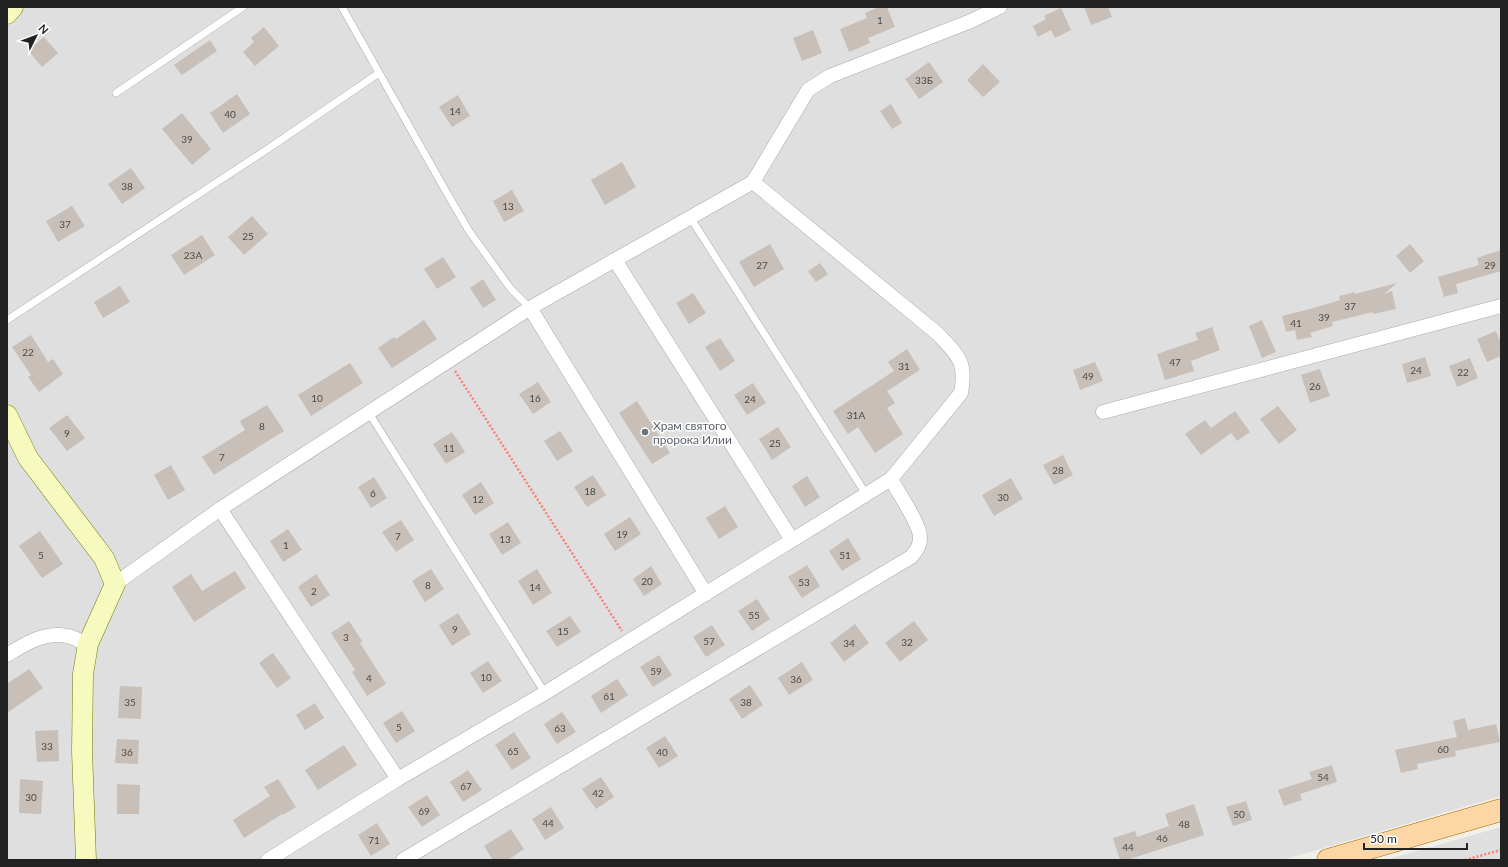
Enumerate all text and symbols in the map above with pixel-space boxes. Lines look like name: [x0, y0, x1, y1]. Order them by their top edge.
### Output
house number: 1: [877, 14, 883, 26]
north arrow: [16, 16, 56, 56]
text: N: [36, 21, 51, 36]
house number: 33Б: [915, 74, 933, 86]
house number: 14: [449, 105, 461, 117]
house number: 40: [224, 108, 236, 120]
house number: 39: [181, 133, 193, 145]
house number: 38: [121, 180, 133, 192]
house number: 13: [502, 200, 514, 212]
house number: 37: [59, 218, 71, 230]
house number: 25: [242, 230, 254, 242]
house number: 23А: [184, 249, 202, 261]
house number: 27: [756, 259, 768, 271]
house number: 29: [1484, 259, 1496, 271]
house number: 37: [1344, 300, 1356, 312]
house number: 39: [1318, 311, 1330, 323]
house number: 41: [1290, 317, 1302, 329]
house number: 22: [22, 346, 34, 358]
house number: 47: [1169, 356, 1181, 368]
house number: 31: [898, 360, 910, 372]
house number: 24: [1410, 364, 1422, 376]
house number: 22: [1457, 366, 1469, 378]
house number: 49: [1082, 370, 1094, 382]
house number: 26: [1309, 380, 1321, 392]
house number: 10: [311, 392, 323, 404]
house number: 16: [529, 392, 541, 404]
house number: 24: [744, 393, 756, 405]
house number: 31А: [847, 409, 865, 421]
place label: Храм святого пророка Илии: [653, 418, 732, 447]
house number: 8: [259, 420, 265, 432]
house number: 9: [64, 427, 70, 439]
marker: Храм святого пророка Илии: [640, 427, 650, 437]
house number: 25: [769, 437, 781, 449]
house number: 11: [443, 442, 455, 454]
house number: 7: [219, 451, 225, 463]
house number: 28: [1052, 464, 1064, 476]
house number: 18: [584, 485, 596, 497]
house number: 6: [370, 487, 376, 499]
house number: 30: [997, 491, 1009, 503]
house number: 12: [472, 493, 484, 505]
house number: 19: [616, 528, 628, 540]
house number: 7: [395, 530, 401, 542]
house number: 13: [499, 533, 511, 545]
house number: 1: [283, 539, 289, 551]
house number: 5: [38, 549, 44, 561]
house number: 51: [839, 549, 851, 561]
house number: 20: [641, 575, 653, 587]
house number: 53: [798, 576, 810, 588]
house number: 8: [425, 579, 431, 591]
house number: 14: [529, 581, 541, 593]
house number: 2: [311, 585, 317, 597]
house number: 55: [748, 609, 760, 621]
house number: 9: [452, 623, 458, 635]
house number: 15: [557, 625, 569, 637]
house number: 3: [343, 631, 349, 643]
house number: 57: [703, 635, 715, 647]
house number: 32: [901, 636, 913, 648]
house number: 34: [843, 637, 855, 649]
house number: 59: [650, 665, 662, 677]
house number: 10: [480, 671, 492, 683]
house number: 4: [366, 672, 372, 684]
house number: 36: [790, 673, 802, 685]
house number: 61: [603, 690, 615, 702]
house number: 35: [124, 696, 136, 708]
house number: 38: [740, 696, 752, 708]
house number: 5: [396, 721, 402, 733]
house number: 63: [554, 722, 566, 734]
house number: 33: [41, 740, 53, 752]
house number: 60: [1437, 743, 1449, 755]
house number: 65: [507, 745, 519, 757]
house number: 36: [121, 746, 133, 758]
house number: 40: [656, 746, 668, 758]
house number: 54: [1317, 771, 1329, 783]
house number: 67: [460, 780, 472, 792]
house number: 42: [592, 787, 604, 799]
house number: 30: [25, 791, 37, 803]
house number: 69: [418, 805, 430, 817]
house number: 50: [1233, 808, 1245, 820]
house number: 44: [542, 817, 554, 829]
house number: 48: [1178, 818, 1190, 830]
scale bar: [1364, 825, 1467, 851]
text: 50 m: [1370, 831, 1397, 846]
house number: 46: [1156, 832, 1168, 844]
house number: 71: [368, 834, 380, 846]
house number: 44: [1122, 841, 1134, 853]

